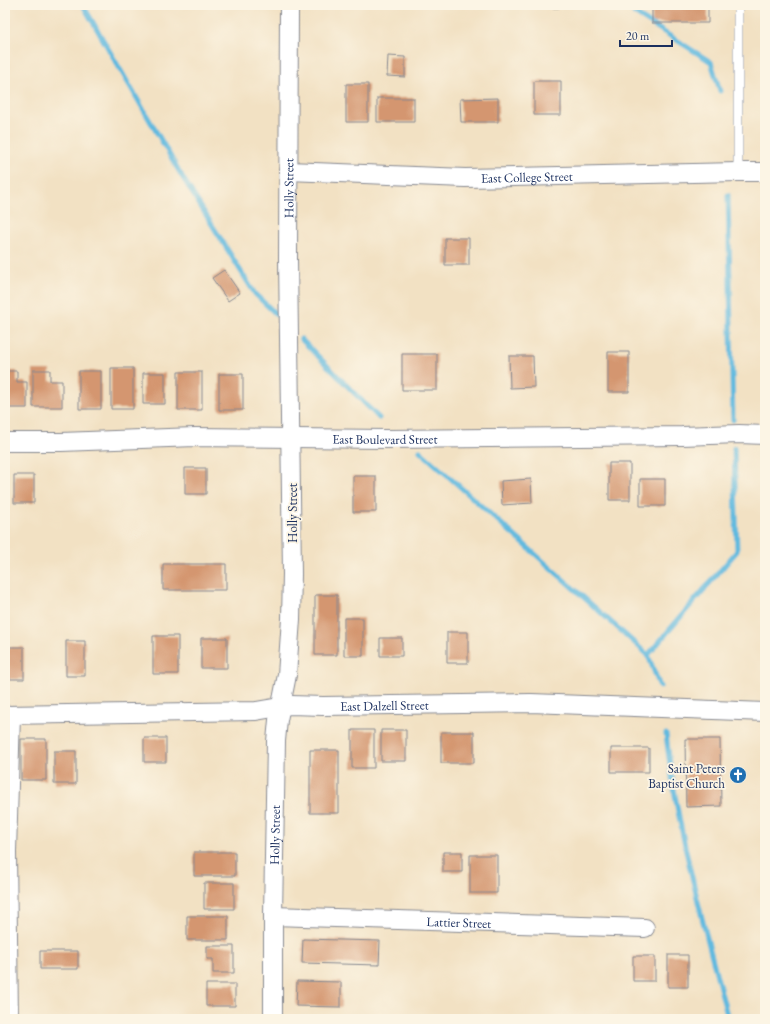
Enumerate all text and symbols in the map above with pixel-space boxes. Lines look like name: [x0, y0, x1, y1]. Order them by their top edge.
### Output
scale bar: [620, 22, 672, 48]
text: 20 m: [626, 28, 650, 44]
street label: Holly Street: [280, 158, 297, 218]
street label: East College Street: [481, 168, 573, 187]
street label: East Boulevard Street: [332, 430, 438, 448]
street label: Holly Street: [284, 483, 301, 543]
street label: East Dalzell Street: [340, 696, 429, 715]
place label: Saint Peters Baptist Church: [648, 760, 725, 792]
church icon: Saint Peters Baptist Church: [728, 765, 748, 785]
street label: Holly Street: [266, 805, 284, 865]
street label: Lattier Street: [426, 913, 492, 932]

